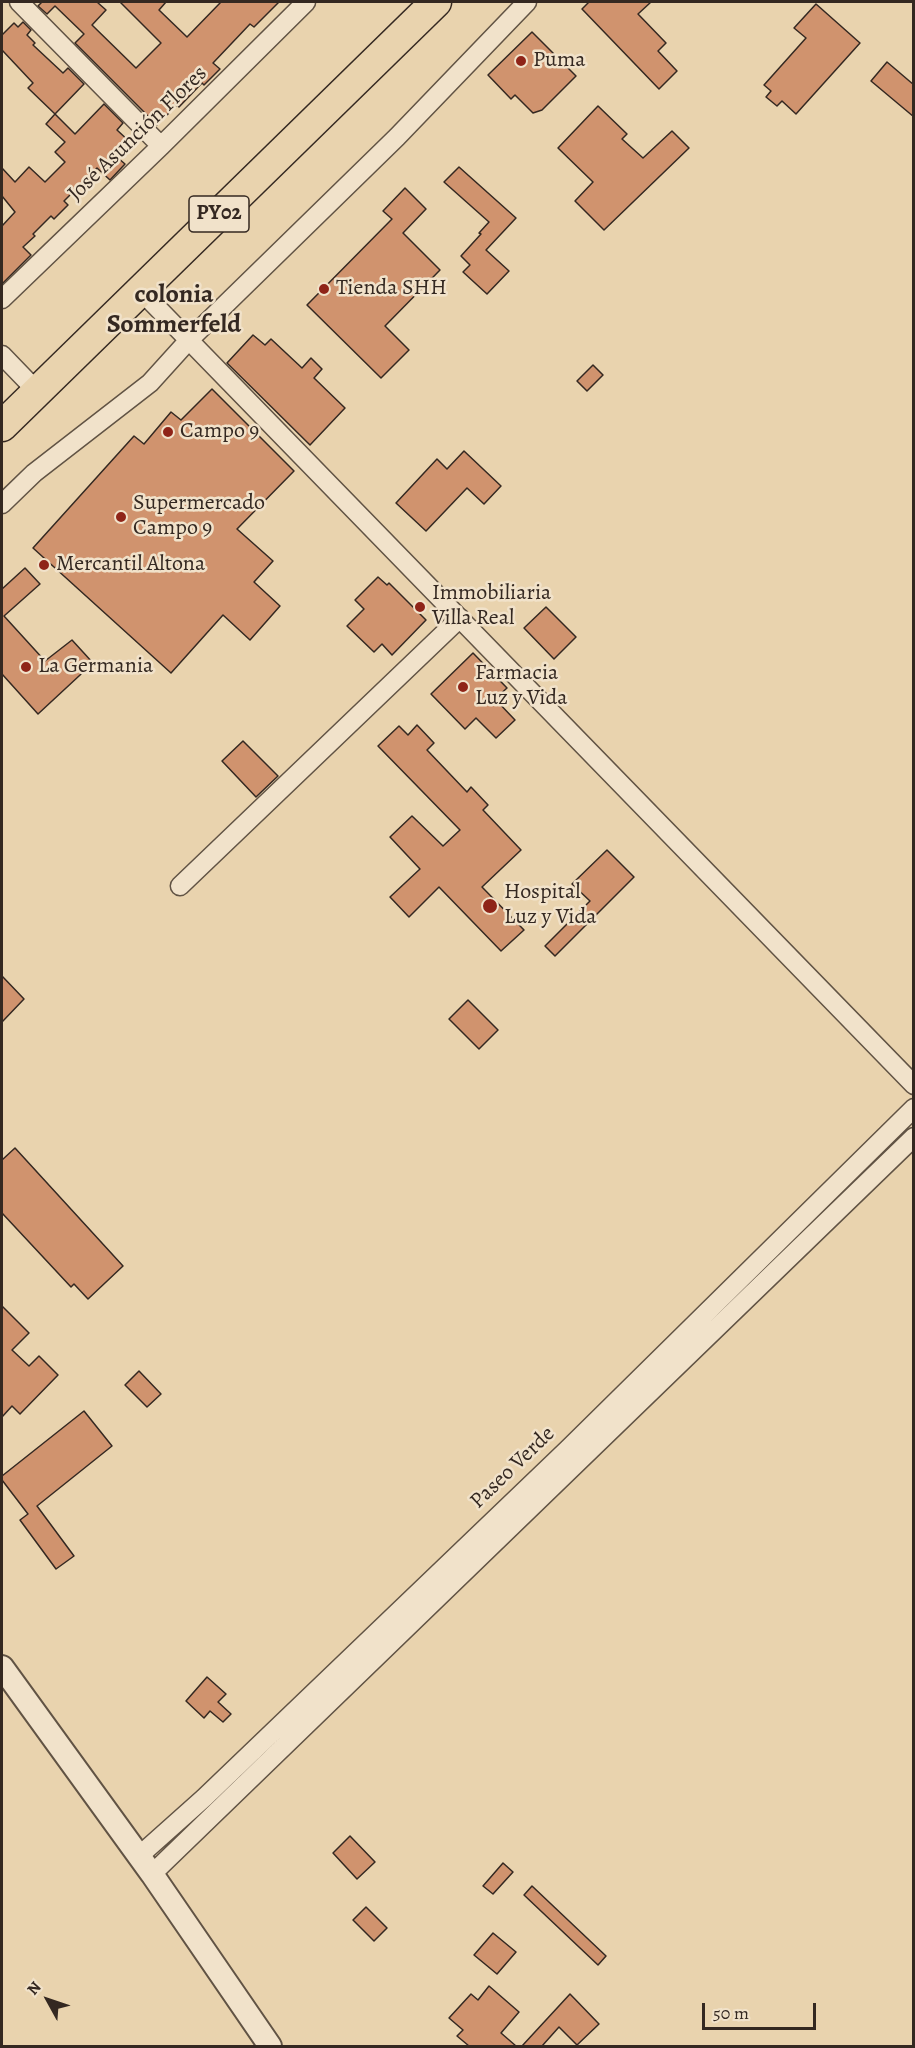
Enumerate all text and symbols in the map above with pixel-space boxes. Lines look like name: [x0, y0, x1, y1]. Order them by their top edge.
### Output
place label: Puma: [533, 48, 586, 74]
marker: Puma: [514, 54, 528, 68]
street label: José Asunción Flores: [63, 61, 213, 207]
road number: PY02: [189, 196, 249, 232]
place label: Tienda SHH: [336, 276, 447, 302]
district label: colonia Sommerfeld: [107, 280, 241, 342]
marker: Tienda SHH: [317, 282, 331, 296]
place label: Campo 9: [180, 419, 259, 445]
marker: Campo 9: [161, 425, 175, 439]
place label: Supermercado Campo 9: [133, 491, 265, 542]
marker: Supermercado Campo 9: [114, 510, 128, 524]
place label: Mercantil Altona: [56, 552, 205, 578]
marker: Mercantil Altona: [37, 558, 51, 572]
place label: Immobiliaria Villa Real: [432, 581, 551, 632]
marker: Immobiliaria Villa Real: [413, 600, 427, 614]
place label: La Germania: [38, 654, 153, 680]
marker: La Germania: [19, 660, 33, 674]
place label: Farmacia Luz y Vida: [475, 661, 568, 712]
marker: Farmacia Luz y Vida: [456, 680, 470, 694]
place label: Hospital Luz y Vida: [504, 880, 597, 932]
marker: Hospital Luz y Vida: [481, 897, 499, 915]
street label: Paseo Verde: [465, 1421, 561, 1515]
north arrow: [18, 1970, 78, 2030]
text: N: [22, 1977, 46, 2000]
scale bar: [705, 1991, 819, 2029]
text: 50 m: [713, 2001, 749, 2025]

